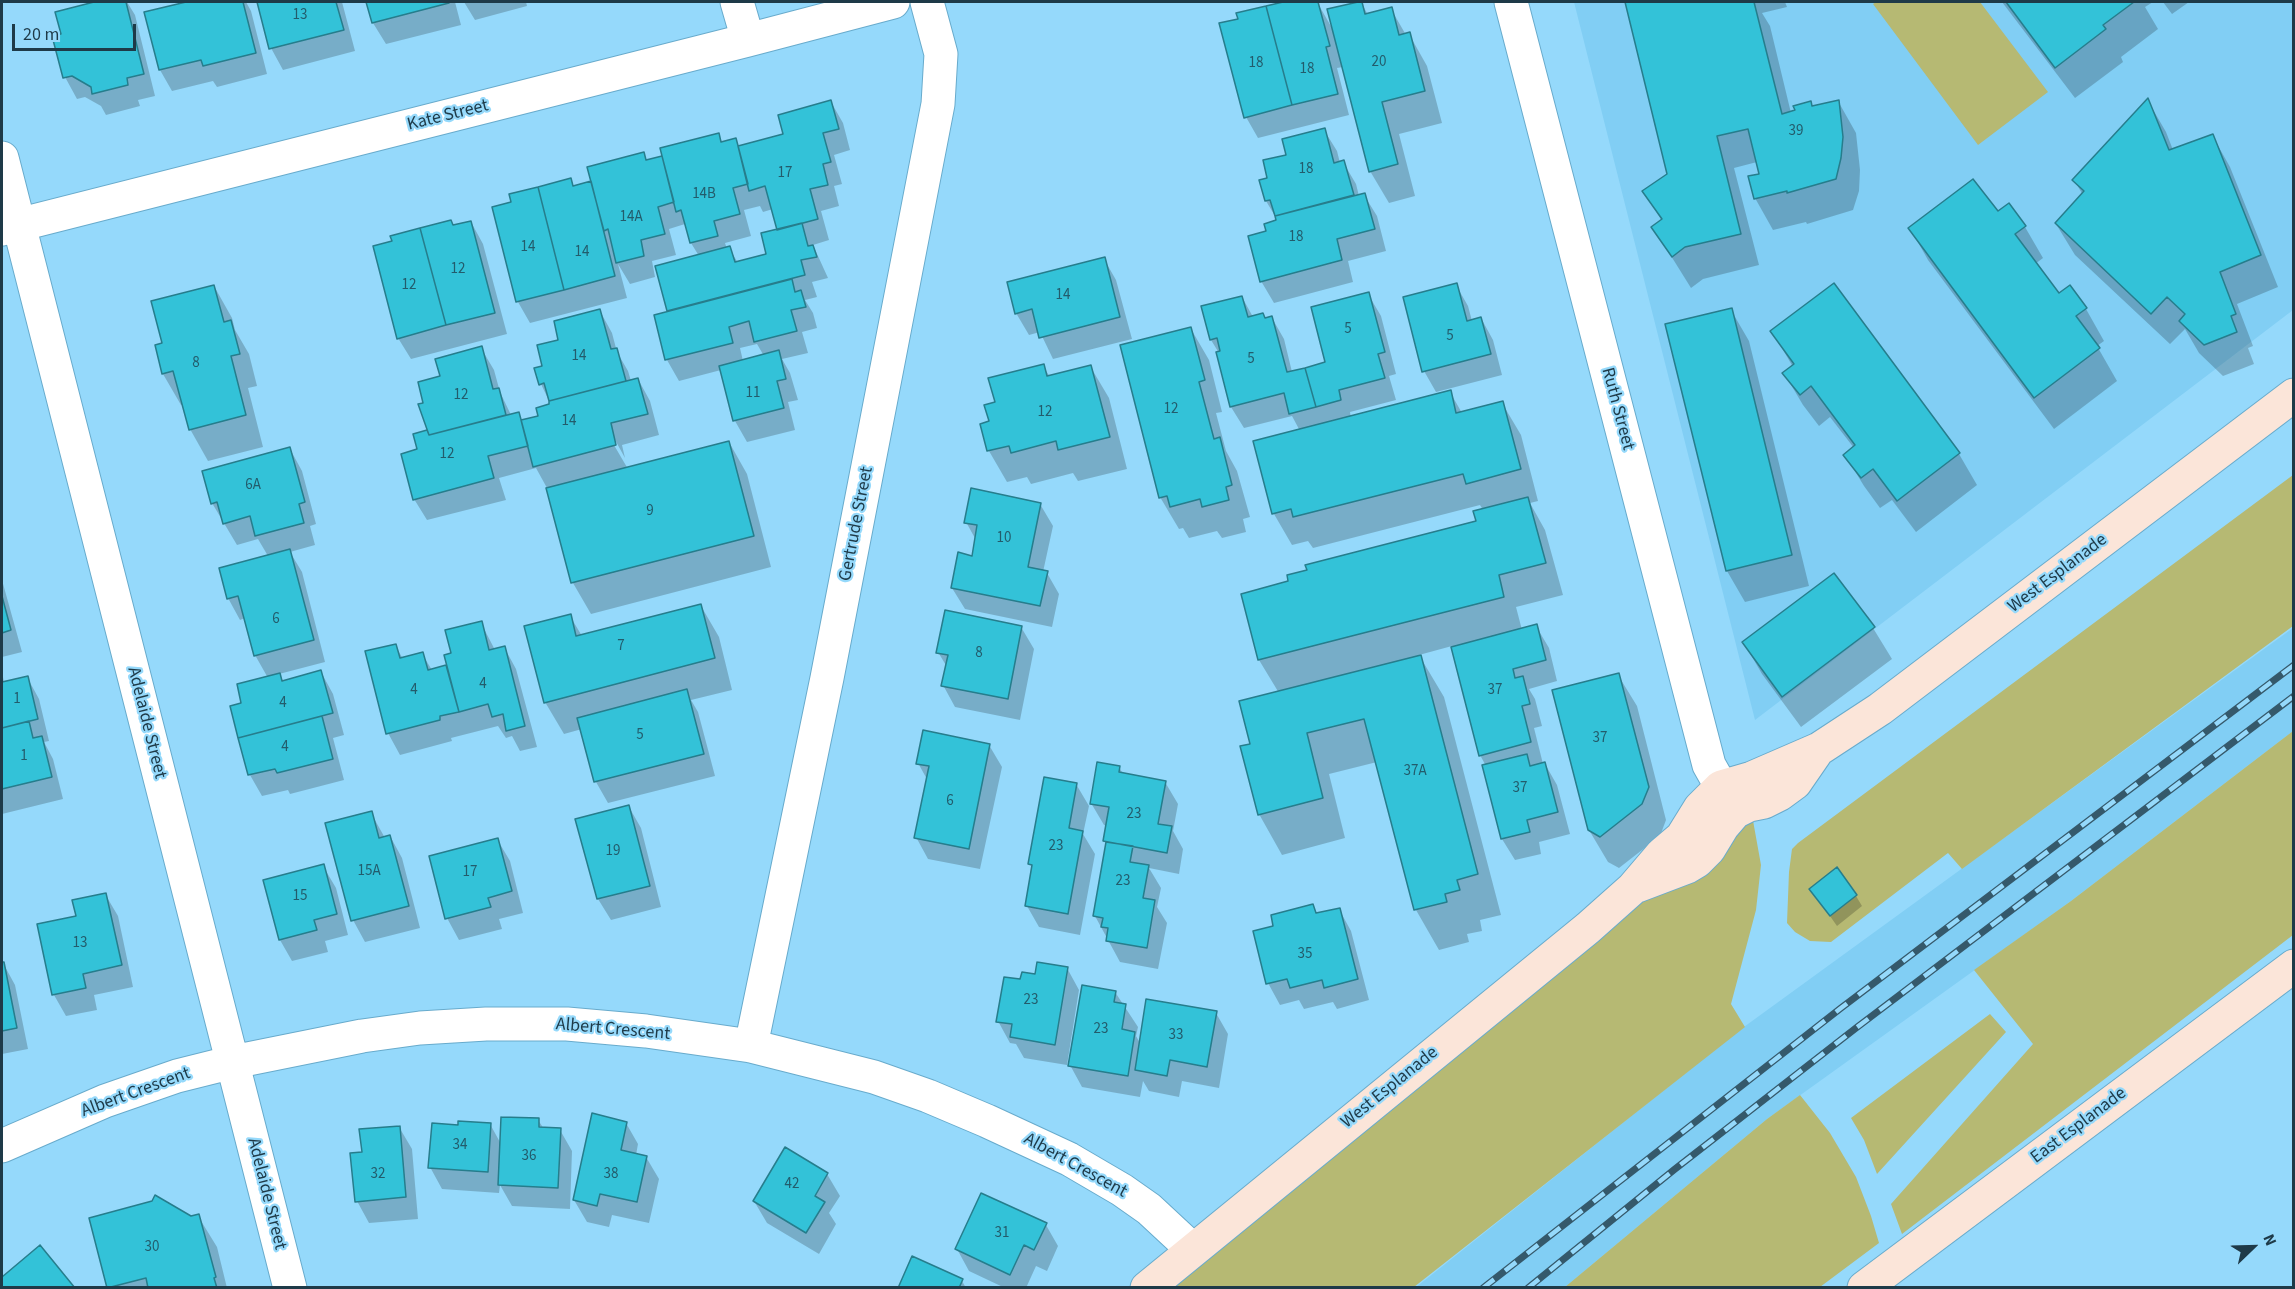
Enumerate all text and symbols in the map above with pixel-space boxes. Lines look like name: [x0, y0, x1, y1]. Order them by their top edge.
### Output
house number: 13: [293, 7, 307, 25]
scale bar: [15, 12, 140, 50]
text: 20 m: [23, 22, 59, 47]
house number: 20: [1372, 54, 1386, 72]
house number: 18: [1249, 55, 1263, 73]
house number: 18: [1300, 61, 1314, 79]
street label: Kate Street: [405, 96, 491, 136]
house number: 39: [1789, 123, 1803, 141]
house number: 18: [1299, 161, 1313, 179]
house number: 17: [778, 165, 792, 183]
house number: 14B: [692, 186, 716, 204]
house number: 14A: [619, 209, 643, 227]
house number: 18: [1289, 229, 1303, 247]
house number: 14: [521, 239, 535, 257]
house number: 14: [575, 244, 589, 262]
house number: 12: [451, 261, 465, 279]
house number: 12: [402, 277, 416, 295]
house number: 14: [1056, 287, 1070, 305]
house number: 5: [1344, 321, 1352, 339]
house number: 5: [1446, 328, 1454, 346]
house number: 14: [572, 348, 586, 366]
house number: 5: [1247, 351, 1255, 369]
house number: 8: [192, 355, 200, 373]
street label: Ruth Street: [1596, 365, 1638, 453]
house number: 11: [746, 385, 760, 403]
house number: 12: [454, 387, 468, 405]
house number: 12: [1164, 401, 1178, 419]
house number: 12: [1038, 404, 1052, 422]
house number: 14: [562, 413, 576, 431]
house number: 12: [440, 446, 454, 464]
street label: Gertrude Street: [835, 465, 879, 583]
house number: 6A: [245, 477, 261, 495]
house number: 9: [646, 503, 654, 521]
house number: 10: [997, 530, 1011, 548]
street label: West Esplanade: [2004, 530, 2112, 618]
house number: 6: [272, 611, 280, 629]
house number: 7: [617, 638, 625, 656]
house number: 8: [975, 645, 983, 663]
street label: Adelaide Street: [122, 665, 170, 781]
house number: 4: [479, 676, 487, 694]
house number: 4: [410, 682, 418, 700]
house number: 37: [1488, 682, 1502, 700]
house number: 1: [13, 691, 21, 709]
house number: 4: [279, 695, 287, 713]
house number: 5: [636, 727, 644, 745]
house number: 37: [1593, 730, 1607, 748]
house number: 4: [281, 739, 289, 757]
house number: 1: [20, 748, 28, 766]
house number: 37A: [1403, 763, 1427, 781]
house number: 37: [1513, 780, 1527, 798]
house number: 6: [946, 793, 954, 811]
house number: 23: [1127, 806, 1141, 824]
house number: 23: [1049, 838, 1063, 856]
house number: 19: [606, 843, 620, 861]
house number: 15A: [357, 863, 381, 881]
house number: 17: [463, 864, 477, 882]
house number: 23: [1116, 873, 1130, 891]
house number: 15: [293, 888, 307, 906]
house number: 13: [73, 935, 87, 953]
house number: 35: [1298, 946, 1312, 964]
house number: 23: [1024, 992, 1038, 1010]
street label: Albert Crescent: [555, 1014, 671, 1046]
house number: 23: [1094, 1021, 1108, 1039]
house number: 33: [1169, 1027, 1183, 1045]
street label: West Esplanade: [1337, 1042, 1443, 1134]
street label: Albert Crescent: [78, 1063, 194, 1123]
street label: East Esplanade: [2027, 1083, 2131, 1169]
street label: Albert Crescent: [1020, 1129, 1130, 1203]
street label: Adelaide Street: [242, 1136, 290, 1252]
house number: 34: [453, 1137, 467, 1155]
house number: 36: [522, 1148, 536, 1166]
house number: 32: [371, 1166, 385, 1184]
house number: 38: [604, 1166, 618, 1184]
house number: 42: [785, 1176, 799, 1194]
north arrow: [2223, 1217, 2283, 1277]
house number: 31: [995, 1225, 1009, 1243]
text: N: [2257, 1231, 2282, 1249]
house number: 30: [145, 1239, 159, 1257]

